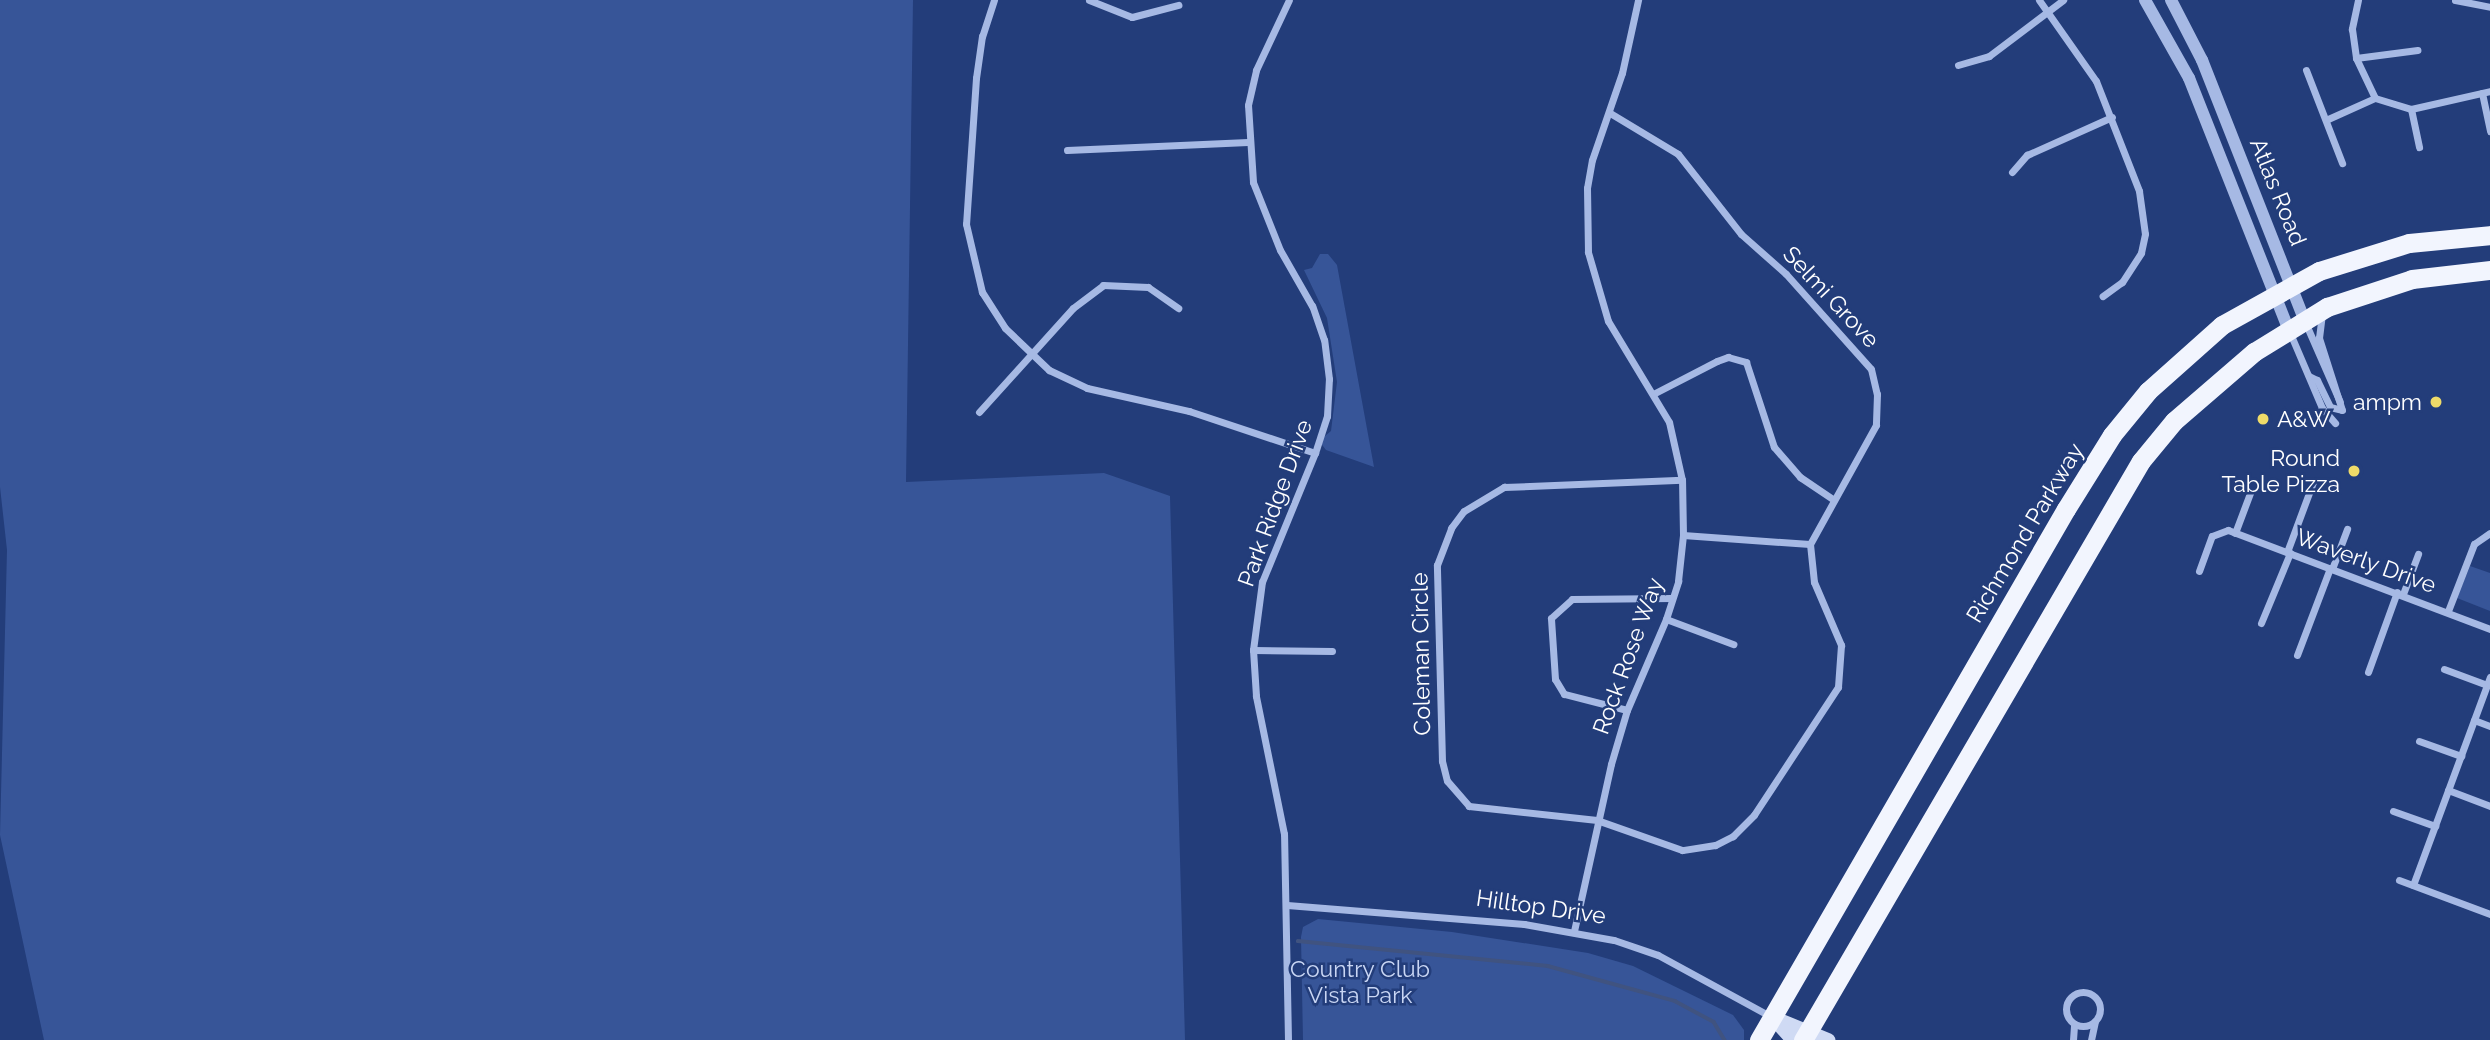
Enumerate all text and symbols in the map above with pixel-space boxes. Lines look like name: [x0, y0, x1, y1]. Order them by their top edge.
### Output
street label: Atlas Road: [2244, 134, 2312, 250]
street label: Selmi Grove: [1777, 241, 1885, 353]
place label: ampm: [2353, 388, 2422, 416]
marker: ampm: [2428, 394, 2444, 410]
place label: A&W: [2277, 405, 2331, 433]
marker: A&W: [2255, 411, 2271, 427]
street label: Park Ridge Drive: [1232, 416, 1318, 590]
street label: Richmond Parkway: [1961, 438, 2089, 628]
place label: Round Table Pizza: [2222, 444, 2340, 498]
marker: Round Table Pizza: [2346, 463, 2362, 479]
street label: Waverly Drive: [2292, 523, 2440, 599]
street label: Coleman Circle: [1406, 572, 1436, 736]
street label: Rock Rose Way: [1587, 574, 1669, 738]
street label: Hilltop Drive: [1474, 884, 1608, 930]
park label: Country Club Vista Park: [1290, 955, 1430, 1009]

